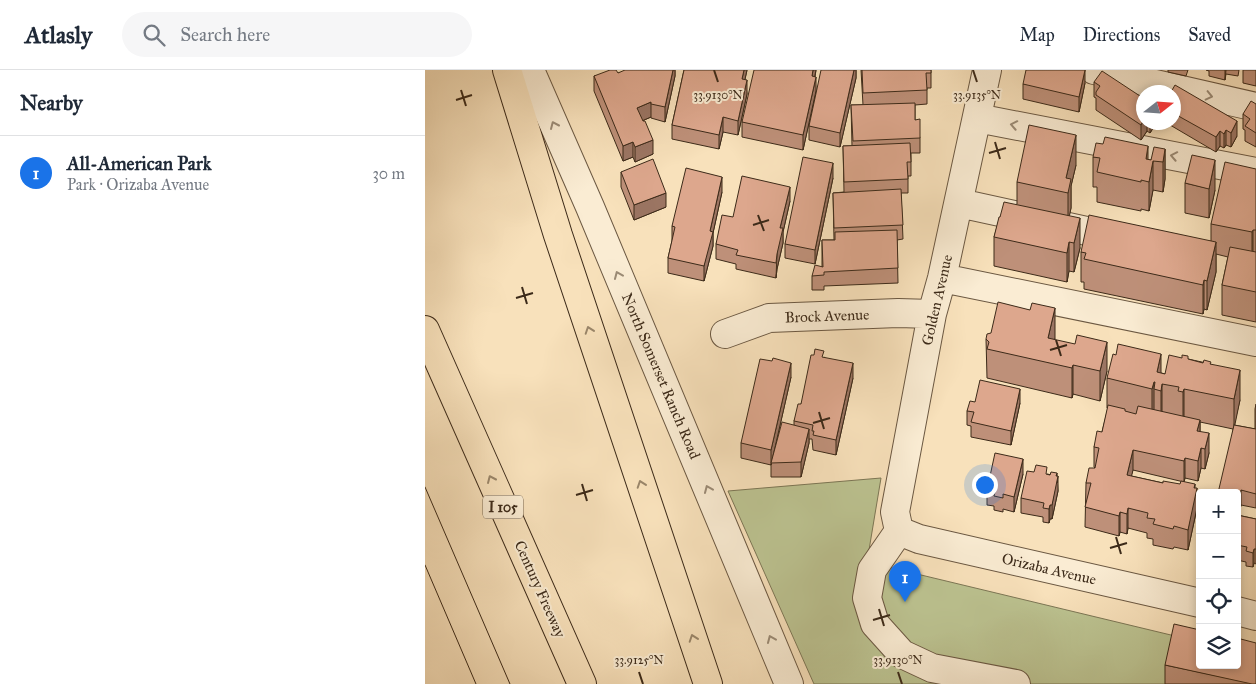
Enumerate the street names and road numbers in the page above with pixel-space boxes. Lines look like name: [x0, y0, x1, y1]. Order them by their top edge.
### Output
street label: Golden Avenue: [918, 253, 956, 347]
street label: North Somerset Ranch Road: [618, 290, 704, 462]
street label: Brock Avenue: [784, 306, 870, 326]
road number: I 105: [483, 496, 523, 518]
street label: Century Freeway: [511, 538, 570, 641]
street label: Orizaba Avenue: [1000, 549, 1098, 589]

